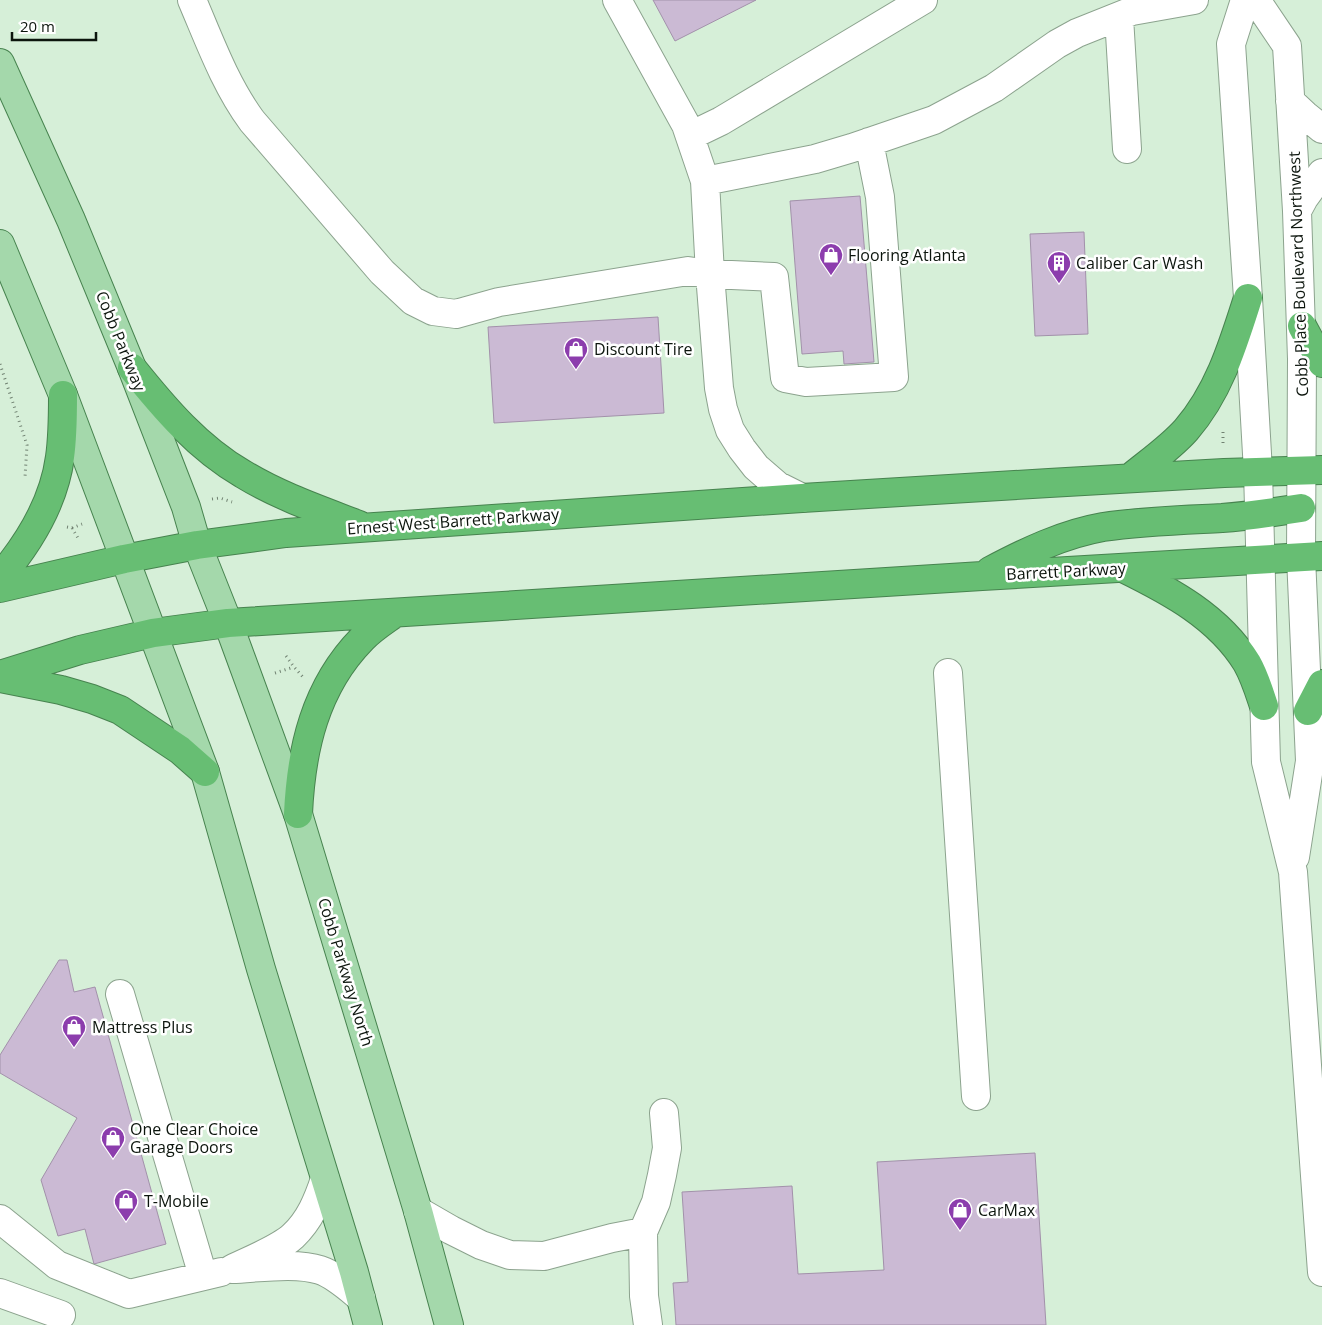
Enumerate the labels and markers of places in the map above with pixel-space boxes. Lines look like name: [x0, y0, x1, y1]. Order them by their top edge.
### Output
shop icon: Flooring Atlanta: [818, 242, 844, 276]
place label: Flooring Atlanta: [848, 244, 966, 266]
building icon: Caliber Car Wash: [1046, 250, 1072, 284]
place label: Caliber Car Wash: [1076, 252, 1203, 274]
shop icon: Discount Tire: [563, 336, 589, 370]
place label: Discount Tire: [594, 338, 692, 360]
shop icon: Mattress Plus: [61, 1014, 87, 1048]
place label: Mattress Plus: [92, 1016, 193, 1038]
place label: One Clear Choice Garage Doors: [130, 1118, 258, 1158]
shop icon: One Clear Choice Garage Doors: [100, 1125, 126, 1159]
shop icon: T-Mobile: [113, 1188, 139, 1222]
place label: T-Mobile: [144, 1190, 209, 1212]
shop icon: CarMax: [947, 1197, 973, 1231]
place label: CarMax: [978, 1199, 1036, 1221]

